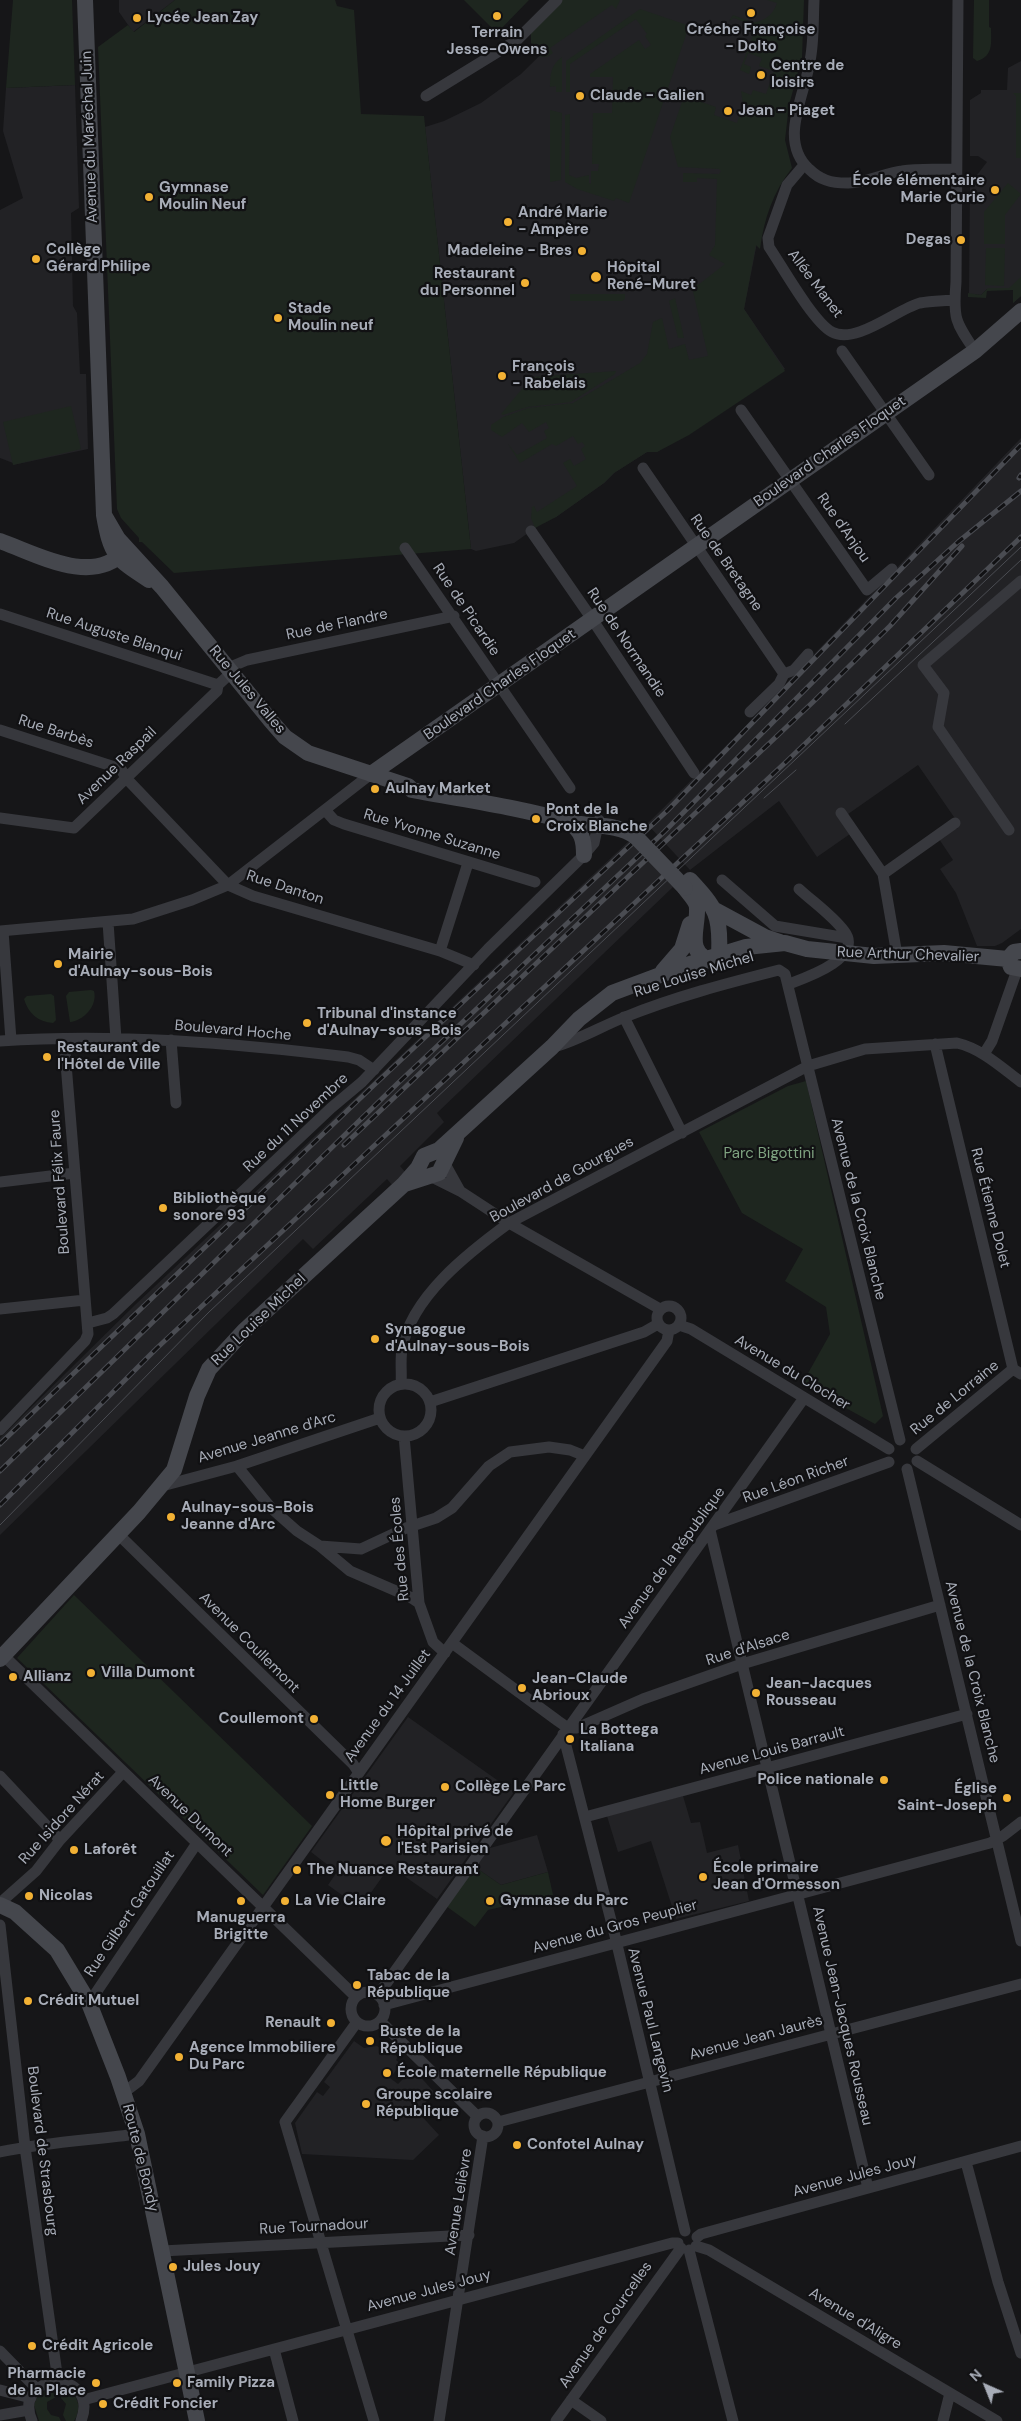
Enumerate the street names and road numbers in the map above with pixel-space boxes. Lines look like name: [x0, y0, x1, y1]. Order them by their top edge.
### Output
street label: Avenue du Maréchal Juin: [78, 50, 102, 224]
street label: Allée Manet: [783, 246, 847, 322]
street label: Boulevard Charles Floquet: [751, 393, 909, 511]
street label: Rue d'Anjou: [813, 490, 873, 566]
street label: Rue de Bretagne: [686, 511, 766, 615]
street label: Rue de Picardie: [428, 560, 504, 660]
street label: Rue de Normandie: [583, 585, 669, 701]
street label: Rue Auguste Blanqui: [44, 605, 184, 665]
street label: Rue de Flandre: [285, 605, 389, 645]
street label: Boulevard Charles Floquet: [421, 626, 579, 744]
street label: Rue Jules Valles: [205, 642, 289, 738]
street label: Rue Barbès: [16, 711, 96, 753]
street label: Avenue Raspail: [73, 723, 161, 809]
street label: Rue Yvonne Suzanne: [361, 806, 503, 864]
street label: Rue Danton: [244, 867, 326, 909]
street label: Rue Arthur Chevalier: [836, 944, 980, 966]
street label: Rue Louise Michel: [632, 948, 756, 1002]
street label: Boulevard Hoche: [174, 1017, 292, 1045]
street label: Rue du 11 Novembre: [240, 1070, 352, 1176]
street label: Boulevard Félix Faure: [46, 1109, 74, 1255]
street label: Avenue de la Croix Blanche: [827, 1116, 889, 1302]
street label: Boulevard de Gourgues: [487, 1133, 637, 1227]
street label: Rue Étienne Dolet: [966, 1146, 1014, 1270]
street label: Rue Louise Michel: [208, 1270, 310, 1370]
street label: Avenue du Clocher: [731, 1331, 853, 1415]
street label: Rue de Lorraine: [907, 1357, 1003, 1439]
street label: Avenue Jeanne d'Arc: [196, 1408, 338, 1468]
street label: Rue Léon Richer: [741, 1452, 851, 1508]
street label: Avenue de la République: [615, 1484, 729, 1632]
street label: Rue des Écoles: [386, 1496, 414, 1602]
street label: Avenue de la Croix Blanche: [941, 1579, 1003, 1765]
street label: Avenue Coullemont: [195, 1589, 303, 1697]
street label: Rue d'Alsace: [704, 1626, 792, 1670]
street label: Avenue du 14 Juillet: [341, 1646, 435, 1766]
street label: Avenue Louis Barrault: [697, 1723, 847, 1779]
street label: Rue Isidore Nérat: [16, 1768, 108, 1868]
street label: Avenue Dumont: [144, 1771, 236, 1861]
street label: Rue Gilbert Gatouillat: [81, 1848, 179, 1980]
street label: Avenue du Gros Peuplier: [531, 1896, 699, 1958]
street label: Avenue Jean-Jacques Rousseau: [808, 1905, 876, 2127]
street label: Avenue Paul Langevin: [623, 1946, 677, 2094]
street label: Avenue Jean Jaurès: [687, 2012, 825, 2064]
street label: Boulevard de Strasbourg: [23, 2065, 61, 2237]
street label: Route de Bondy: [118, 2102, 162, 2214]
street label: Avenue Lelièvre: [442, 2147, 476, 2257]
street label: Avenue Jules Jouy: [791, 2151, 919, 2201]
street label: Rue Tournadour: [259, 2215, 369, 2239]
street label: Avenue de Courcelles: [556, 2258, 656, 2392]
street label: Avenue Jules Jouy: [365, 2266, 493, 2316]
street label: Avenue d'Aligre: [805, 2284, 905, 2354]

